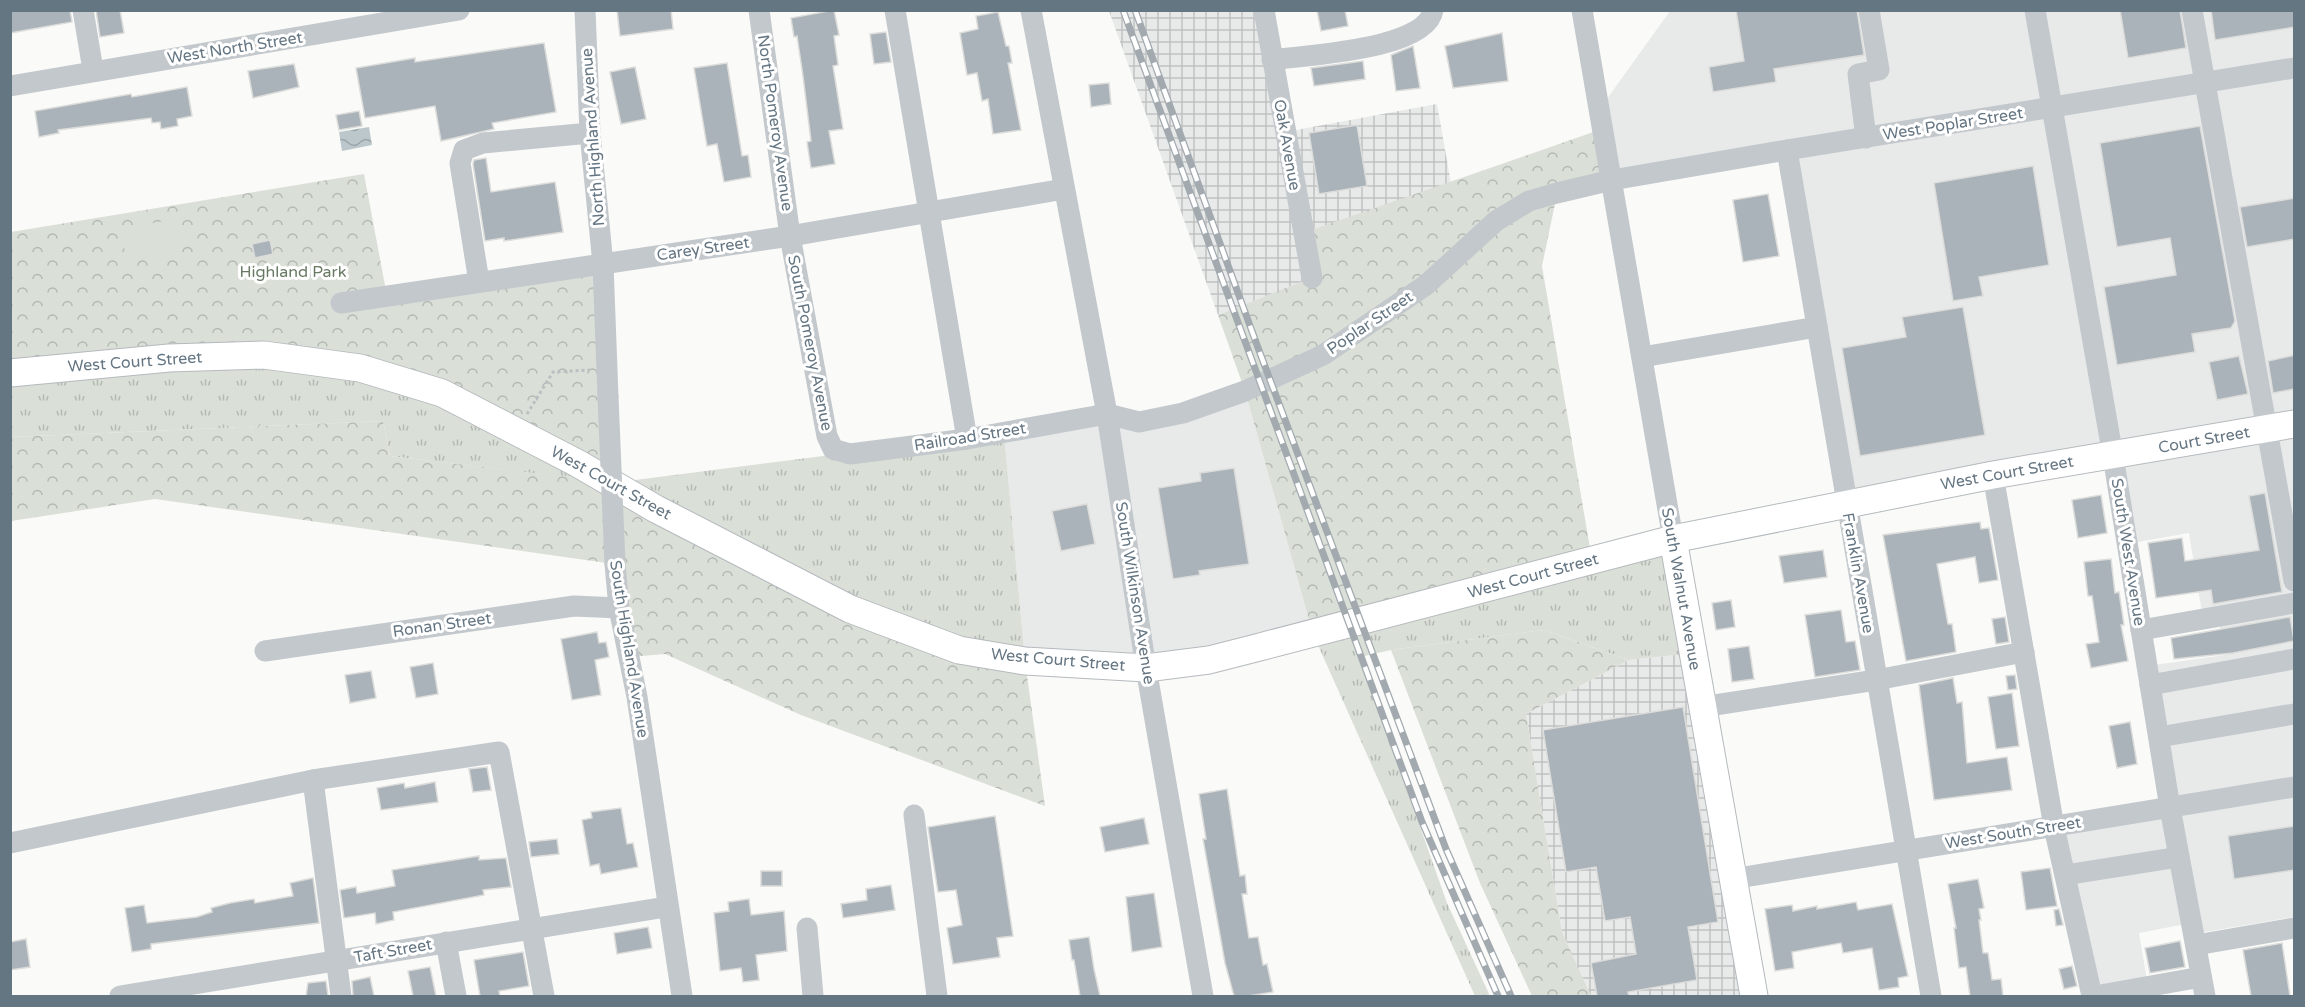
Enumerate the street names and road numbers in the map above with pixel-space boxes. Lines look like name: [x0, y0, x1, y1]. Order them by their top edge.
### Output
street label: West North Street: [166, 27, 304, 69]
street label: North Pomeroy Avenue: [753, 33, 797, 213]
street label: North Highland Avenue: [577, 47, 609, 227]
street label: Oak Avenue: [1269, 98, 1305, 192]
street label: West Poplar Street: [1881, 103, 2025, 145]
street label: Carey Street: [655, 233, 751, 265]
street label: South Pomeroy Avenue: [783, 253, 837, 433]
street label: Poplar Street: [1323, 287, 1417, 359]
street label: West Court Street: [67, 347, 203, 377]
street label: Railroad Street: [913, 418, 1027, 456]
street label: Court Street: [2157, 422, 2251, 458]
street label: West Court Street: [547, 442, 675, 524]
street label: West Court Street: [1939, 451, 2075, 495]
street label: South West Avenue: [2106, 477, 2150, 627]
street label: South Wilkinson Avenue: [1111, 500, 1159, 686]
street label: South Walnut Avenue: [1657, 506, 1705, 672]
street label: Franklin Avenue: [1838, 511, 1878, 635]
street label: West Court Street: [1465, 549, 1601, 603]
street label: South Highland Avenue: [605, 559, 653, 739]
street label: Ronan Street: [391, 608, 493, 642]
street label: West Court Street: [990, 644, 1126, 676]
street label: West South Street: [1944, 812, 2082, 854]
street label: Taft Street: [352, 934, 434, 968]

